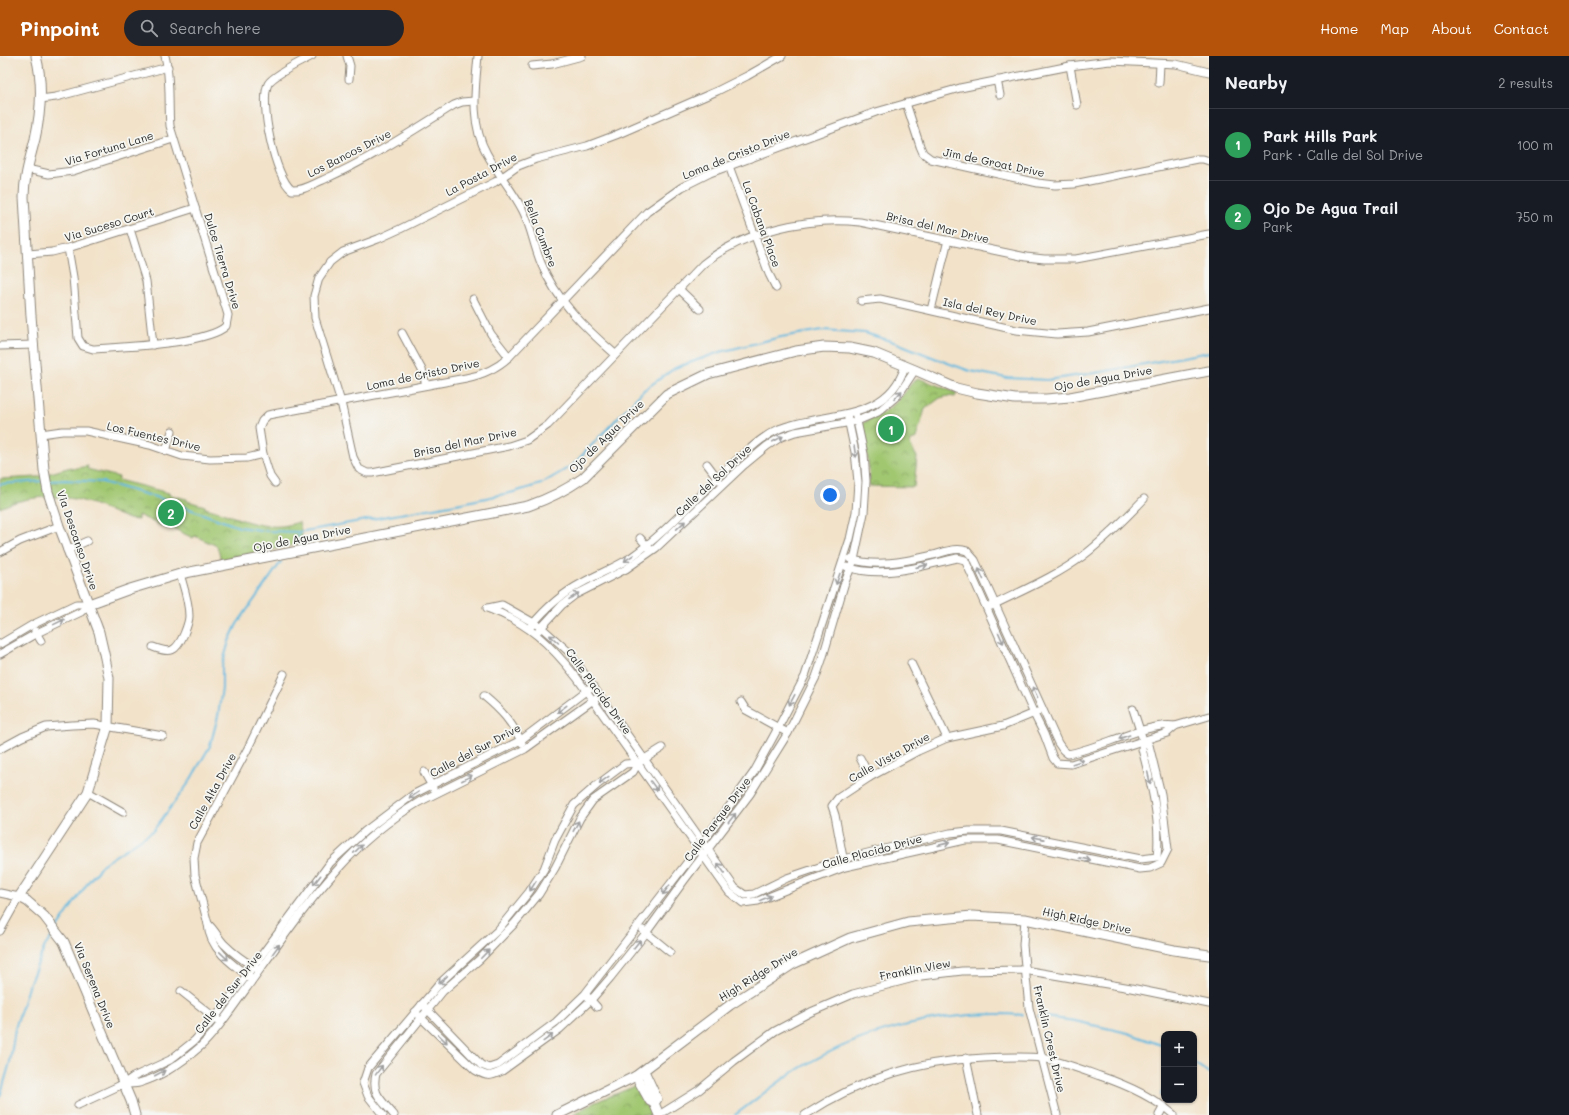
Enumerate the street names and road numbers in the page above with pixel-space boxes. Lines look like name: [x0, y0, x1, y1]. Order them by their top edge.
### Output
street label: Los Bancos Drive: [305, 125, 394, 181]
street label: Loma de Cristo Drive: [680, 125, 792, 182]
street label: Via Fortuna Lane: [63, 127, 155, 169]
street label: Jim de Groat Drive: [942, 144, 1046, 180]
street label: La Posta Drive: [443, 149, 520, 199]
street label: La Cabana Place: [739, 179, 785, 269]
street label: Bella Cumbre: [521, 197, 561, 269]
street label: Via Suceso Court: [63, 203, 156, 245]
street label: Brisa del Mar Drive: [885, 208, 991, 246]
street label: Dulce Tierra Drive: [201, 211, 245, 311]
street label: Isla del Rey Drive: [942, 294, 1038, 328]
street label: Loma de Cristo Drive: [365, 355, 481, 393]
street label: Ojo de Agua Drive: [1053, 362, 1153, 394]
street label: Ojo de Agua Drive: [565, 396, 647, 476]
street label: Los Fuentes Drive: [106, 418, 203, 454]
street label: Brisa del Mar Drive: [412, 424, 518, 460]
street label: Calle del Sol Drive: [672, 441, 754, 519]
street label: Via Descanso Drive: [54, 488, 102, 592]
street label: Ojo de Agua Drive: [252, 521, 352, 555]
street label: Calle Placido Drive: [563, 645, 635, 737]
street label: Calle del Sur Drive: [427, 720, 523, 780]
street label: Calle Vista Drive: [846, 728, 932, 786]
street label: Calle Alta Drive: [185, 750, 239, 832]
street label: Calle Parque Drive: [680, 774, 754, 864]
street label: Calle Placido Drive: [820, 830, 924, 872]
street label: High Ridge Drive: [1041, 903, 1133, 937]
street label: Via Serena Drive: [71, 940, 119, 1030]
street label: High Ridge Drive: [716, 944, 800, 1004]
street label: Calle del Sur Drive: [191, 947, 265, 1036]
street label: Franklin View: [878, 955, 952, 983]
street label: Franklin Crest Drive: [1030, 984, 1070, 1094]

